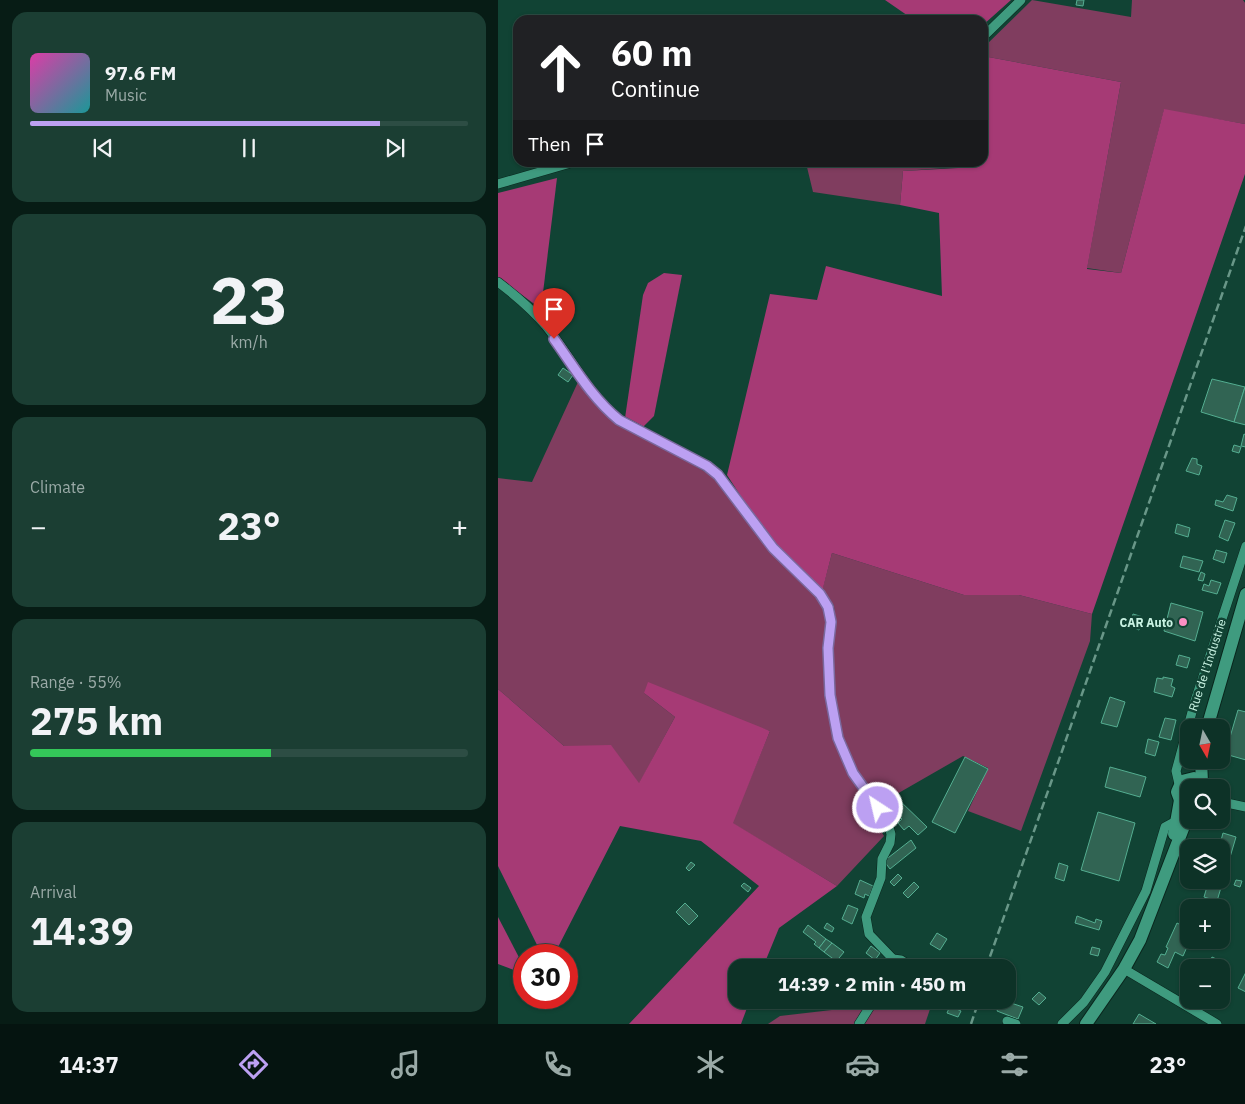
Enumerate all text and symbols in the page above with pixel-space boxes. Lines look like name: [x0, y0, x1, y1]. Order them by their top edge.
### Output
text: 60 m: [611, 30, 693, 76]
icon: ahead: [528, 35, 593, 100]
text: 97.6 FM: [105, 61, 176, 85]
text: Continue: [611, 74, 700, 103]
text: Music: [105, 85, 147, 105]
icon: arrive: [581, 130, 609, 158]
text: Then: [528, 132, 571, 156]
icon: previous: [89, 134, 117, 162]
icon: pause: [235, 134, 263, 162]
icon: next: [381, 134, 409, 162]
text: 23: [210, 257, 288, 342]
pin: [533, 288, 575, 339]
icon: arrive: [540, 295, 568, 323]
text: km/h: [230, 332, 268, 352]
text: Climate: [30, 477, 85, 497]
text: 23°: [217, 501, 281, 550]
text: −: [30, 508, 47, 545]
text: +: [451, 508, 468, 545]
place label: CAR Auto: [1119, 615, 1173, 630]
marker: CAR Auto: [1177, 616, 1189, 628]
street label: Rue de l'Industrie: [1185, 617, 1229, 713]
text: Range · 55%: [30, 672, 122, 692]
text: 275 km: [30, 696, 163, 745]
north arrow: [1180, 719, 1230, 769]
map controls: [1180, 719, 1230, 1009]
button: search: [1180, 779, 1230, 829]
position arrow: [851, 781, 903, 833]
button: layers: [1180, 839, 1230, 889]
text: Arrival: [30, 882, 77, 902]
button: +: [1180, 899, 1230, 949]
text: 14:39: [30, 906, 134, 955]
speed limit sign: 30: [513, 944, 578, 1009]
button: −: [1180, 959, 1230, 1009]
text: 14:39 · 2 min · 450 m: [778, 972, 966, 996]
icon: directions: [236, 1047, 271, 1082]
icon: music: [388, 1047, 423, 1082]
icon: phone: [540, 1047, 575, 1082]
icon: climate: [693, 1047, 728, 1082]
icon: car: [845, 1047, 880, 1082]
icon: filters: [997, 1047, 1032, 1082]
text: 14:37: [59, 1050, 119, 1079]
text: 23°: [1150, 1050, 1186, 1079]

